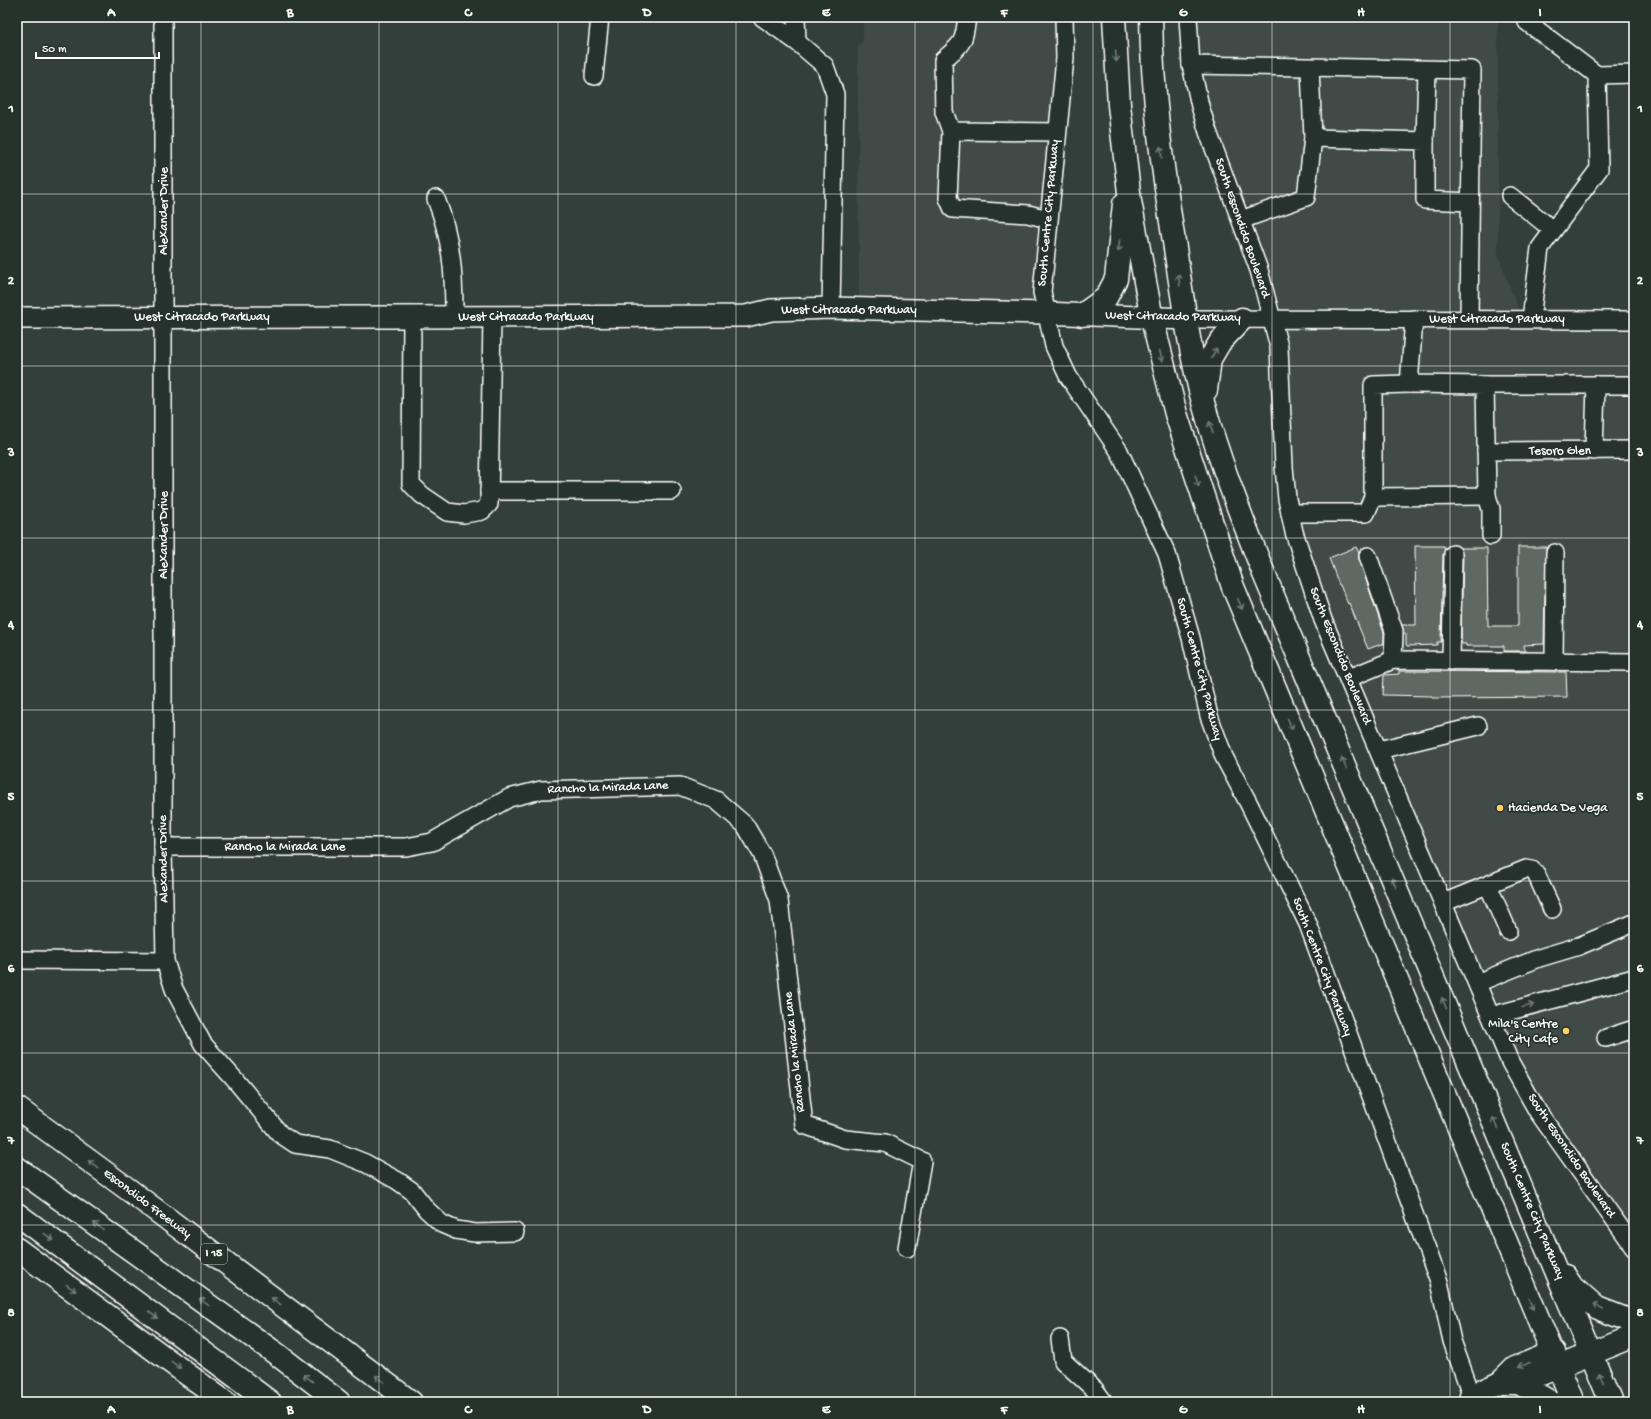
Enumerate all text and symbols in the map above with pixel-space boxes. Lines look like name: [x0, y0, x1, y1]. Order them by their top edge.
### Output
text: A: [106, 6, 116, 21]
text: B: [286, 6, 295, 21]
text: C: [463, 6, 473, 21]
text: D: [642, 6, 652, 21]
text: E: [822, 6, 831, 21]
text: F: [1000, 6, 1009, 21]
text: G: [1179, 6, 1188, 21]
text: H: [1357, 6, 1365, 21]
text: I: [1538, 6, 1542, 21]
scale bar: [36, 34, 159, 60]
text: 50 m: [42, 43, 67, 57]
one-way arrow: [1112, 49, 1119, 62]
text: 1: [7, 102, 14, 117]
text: 1: [1636, 102, 1643, 117]
street label: South Centre City Parkway: [1035, 139, 1063, 287]
one-way arrow: [1157, 146, 1165, 159]
street label: South Escondido Boulevard: [1211, 156, 1273, 301]
street label: Alexander Drive: [157, 167, 172, 255]
one-way arrow: [1115, 239, 1123, 252]
text: 2: [8, 274, 15, 289]
one-way arrow: [1175, 274, 1183, 287]
text: 2: [1637, 274, 1644, 289]
street label: West Citracado Parkway: [781, 303, 917, 318]
street label: West Citracado Parkway: [1105, 308, 1241, 326]
street label: West Citracado Parkway: [134, 310, 270, 325]
street label: West Citracado Parkway: [458, 310, 594, 325]
street label: West Citracado Parkway: [1429, 312, 1565, 327]
one-way arrow: [1210, 348, 1218, 360]
one-way arrow: [1158, 350, 1166, 363]
one-way arrow: [1207, 421, 1214, 434]
street label: Tesoro Glen: [1528, 444, 1592, 459]
text: 3: [7, 446, 15, 461]
text: 3: [1636, 446, 1644, 461]
one-way arrow: [1194, 474, 1201, 487]
street label: Alexander Drive: [157, 491, 172, 579]
street label: South Escondido Boulevard: [1306, 585, 1375, 728]
street label: South Centre City Parkway: [1173, 596, 1225, 743]
one-way arrow: [1237, 597, 1244, 609]
text: 4: [7, 618, 15, 633]
text: 4: [1636, 618, 1644, 633]
one-way arrow: [1287, 718, 1294, 730]
one-way arrow: [1339, 758, 1347, 770]
street label: Rancho la Mirada Lane: [547, 778, 669, 798]
text: 5: [8, 790, 15, 805]
text: 5: [1637, 790, 1644, 805]
place label: Hacienda De Vega: [1508, 801, 1608, 816]
marker: Hacienda De Vega: [1495, 803, 1505, 813]
street label: Alexander Drive: [156, 815, 172, 903]
street label: Rancho la Mirada Lane: [224, 840, 346, 855]
one-way arrow: [1390, 877, 1397, 889]
street label: South Centre City Parkway: [1289, 896, 1356, 1039]
text: 6: [8, 962, 15, 977]
text: 6: [1637, 962, 1644, 977]
street label: Rancho la Mirada Lane: [781, 991, 809, 1113]
one-way arrow: [1440, 997, 1448, 1009]
one-way arrow: [1522, 1002, 1535, 1009]
place label: Mila's Centre City Cafe: [1488, 1017, 1558, 1047]
marker: Mila's Centre City Cafe: [1561, 1026, 1571, 1036]
street label: South Escondido Boulevard: [1524, 1091, 1619, 1222]
one-way arrow: [1490, 1117, 1498, 1129]
text: 7: [7, 1134, 16, 1149]
text: 7: [1636, 1134, 1645, 1149]
street label: South Centre City Parkway: [1496, 1140, 1568, 1282]
one-way arrow: [88, 1160, 99, 1168]
street label: Escondido Freeway: [100, 1166, 195, 1242]
one-way arrow: [93, 1222, 104, 1230]
one-way arrow: [43, 1233, 54, 1241]
road number: I 15: [201, 1244, 227, 1264]
one-way arrow: [66, 1284, 77, 1293]
one-way arrow: [270, 1296, 281, 1305]
one-way arrow: [198, 1297, 209, 1306]
one-way arrow: [1528, 1297, 1536, 1309]
one-way arrow: [1592, 1302, 1604, 1310]
text: 8: [7, 1306, 15, 1321]
text: 8: [1636, 1306, 1644, 1321]
one-way arrow: [147, 1311, 158, 1319]
one-way arrow: [170, 1361, 181, 1370]
one-way arrow: [1518, 1361, 1530, 1369]
one-way arrow: [1597, 1372, 1604, 1384]
one-way arrow: [303, 1374, 314, 1383]
one-way arrow: [374, 1374, 385, 1383]
text: A: [106, 1403, 116, 1418]
text: B: [286, 1403, 295, 1418]
text: C: [463, 1403, 473, 1418]
text: D: [642, 1403, 652, 1418]
text: E: [822, 1403, 831, 1418]
text: F: [1000, 1403, 1009, 1418]
text: G: [1179, 1403, 1188, 1418]
text: H: [1357, 1403, 1365, 1418]
text: I: [1538, 1403, 1542, 1418]

